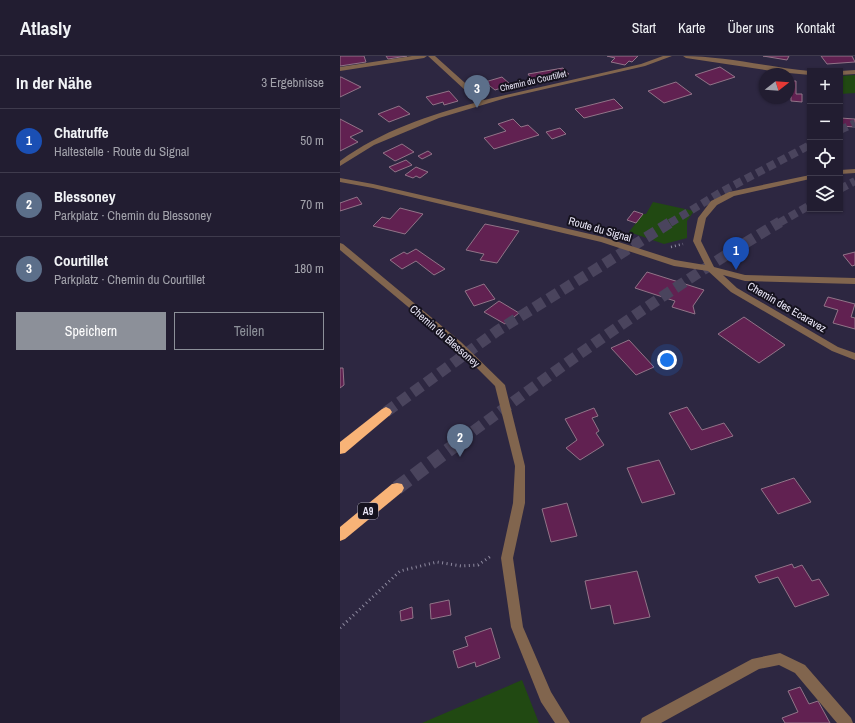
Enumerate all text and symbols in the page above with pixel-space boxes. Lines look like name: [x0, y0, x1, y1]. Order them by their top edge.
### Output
text: Atlasly: [20, 15, 71, 41]
text: Start: [632, 19, 656, 37]
text: Karte: [678, 19, 705, 37]
text: Über uns: [727, 19, 774, 37]
text: Kontakt: [796, 19, 835, 37]
street label: Chemin du Courtillet: [499, 68, 567, 94]
north arrow: [759, 68, 795, 104]
map controls: [807, 68, 843, 212]
button: +: [807, 68, 843, 104]
text: In der Nähe: [16, 71, 92, 94]
text: 3 Ergebnisse: [261, 74, 324, 91]
pin: 3: [464, 75, 490, 108]
button: −: [807, 104, 843, 140]
text: Chatruffe: [54, 122, 109, 143]
text: 1: [26, 132, 32, 149]
text: 50 m: [300, 132, 324, 149]
button: locate: [807, 140, 843, 176]
text: Haltestelle · Route du Signal: [54, 143, 189, 160]
button: layers: [807, 176, 843, 212]
text: Blessoney: [54, 186, 116, 207]
text: 2: [26, 196, 32, 213]
text: 70 m: [300, 196, 324, 213]
text: Parkplatz · Chemin du Blessoney: [54, 207, 212, 224]
street label: Route du Signal: [567, 213, 633, 245]
pin: 1: [723, 237, 749, 270]
text: Courtillet: [54, 250, 108, 271]
text: 3: [26, 260, 32, 277]
text: 180 m: [294, 260, 324, 277]
text: Parkplatz · Chemin du Courtillet: [54, 271, 205, 288]
street label: Chemin des Ecaravez: [745, 279, 829, 335]
street label: Chemin du Blessoney: [407, 302, 483, 371]
button: Speichern: [16, 312, 166, 350]
button: Teilen: [174, 312, 324, 350]
your location: [657, 350, 677, 370]
pin: 2: [447, 424, 473, 457]
road number: A9: [358, 503, 378, 519]

